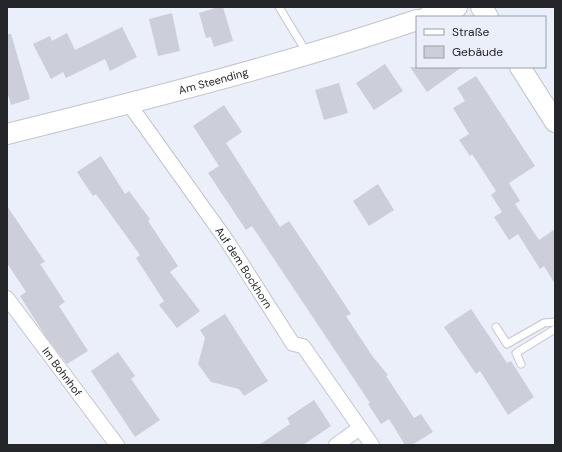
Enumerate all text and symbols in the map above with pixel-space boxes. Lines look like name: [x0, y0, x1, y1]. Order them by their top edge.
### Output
legend: [416, 16, 546, 68]
text: Straße: [452, 24, 489, 40]
text: Gebäude: [452, 44, 503, 60]
street label: Am Steending: [177, 65, 250, 97]
street label: Auf dem Bockhorn: [212, 224, 275, 311]
street label: Im Bohnhof: [39, 344, 85, 399]

